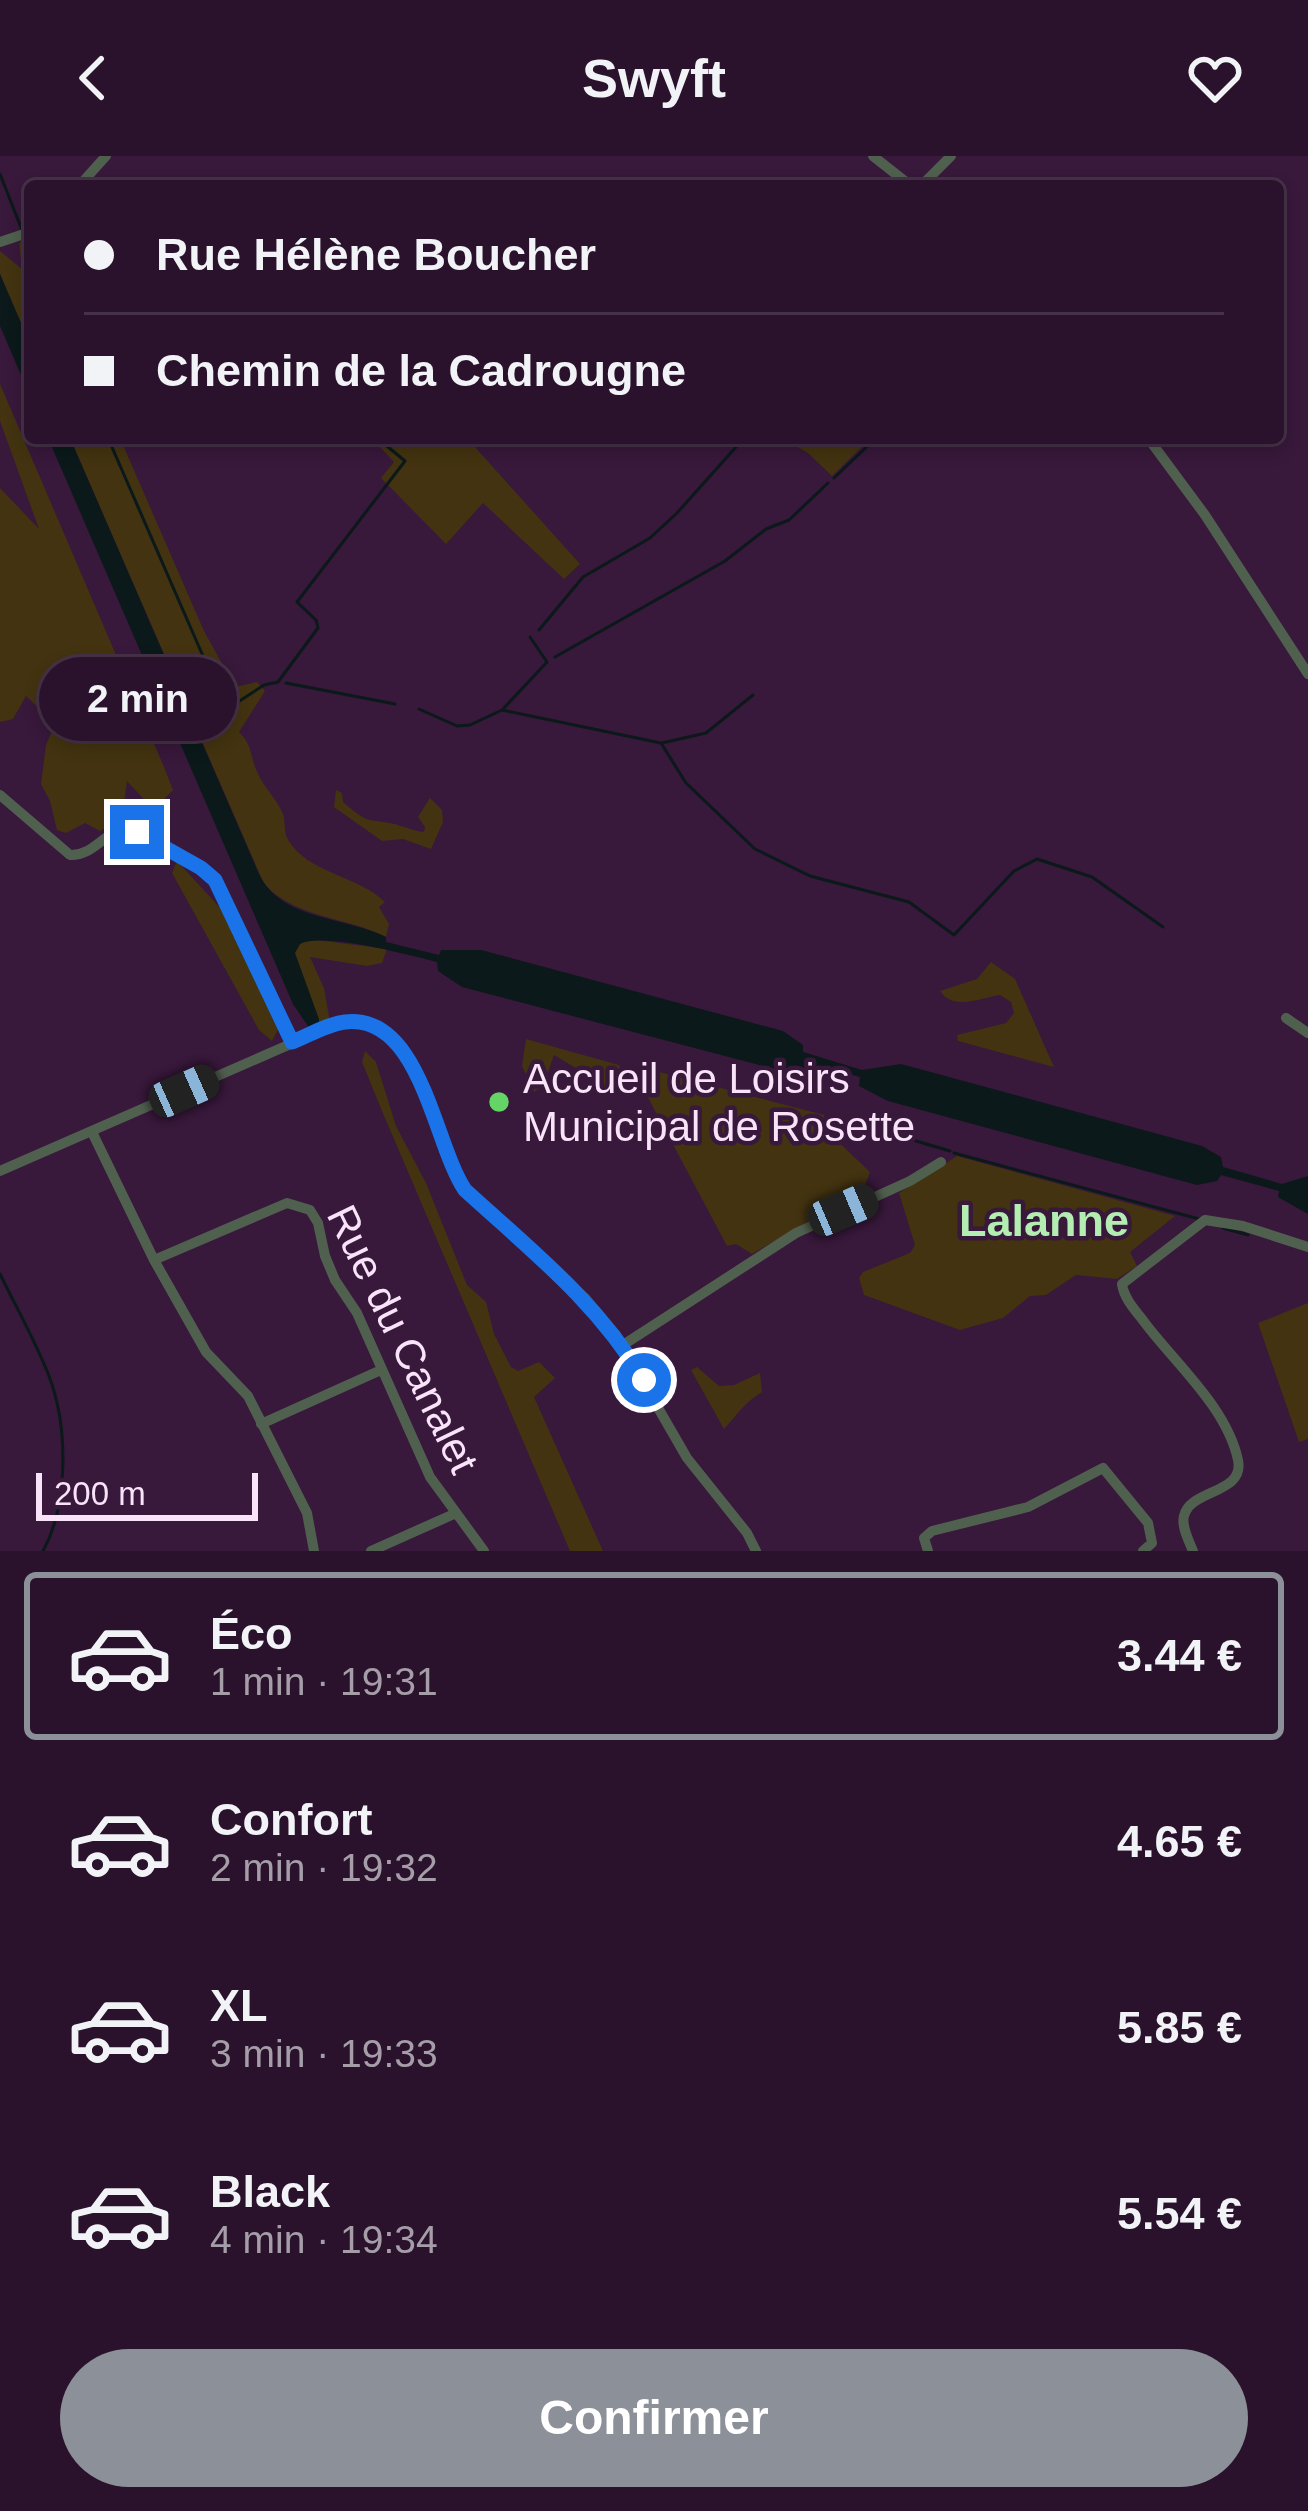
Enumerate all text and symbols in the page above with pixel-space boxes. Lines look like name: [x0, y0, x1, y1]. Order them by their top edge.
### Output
icon: back: [60, 45, 126, 111]
icon: heart: [1182, 45, 1248, 111]
text: Swyft: [582, 48, 726, 108]
text: Rue Hélène Boucher: [156, 229, 596, 280]
text: Chemin de la Cadrougne: [156, 345, 686, 396]
callout: 2 min: [38, 658, 236, 742]
text: 2 min: [87, 677, 189, 720]
route end: [110, 805, 164, 859]
place label: Accueil de Loisirs Municipal de Rosette: [523, 1055, 915, 1150]
car: [144, 1060, 224, 1122]
marker: Accueil de Loisirs Municipal de Rosette: [486, 1089, 512, 1115]
car: [803, 1179, 883, 1241]
district label: Lalanne: [959, 1195, 1129, 1246]
street label: Rue du Canalet: [318, 1198, 488, 1481]
route start: [617, 1353, 671, 1407]
scale bar: [36, 1467, 258, 1520]
text: 200 m: [54, 1475, 146, 1512]
icon: car: [66, 1602, 174, 1710]
text: Éco: [210, 1608, 293, 1659]
text: 3.44 €: [1117, 1630, 1242, 1681]
text: 1 min · 19:31: [210, 1660, 438, 1703]
icon: car: [66, 1788, 174, 1896]
text: Confort: [210, 1794, 372, 1845]
text: 4.65 €: [1117, 1816, 1242, 1867]
text: 2 min · 19:32: [210, 1846, 438, 1889]
icon: car: [66, 1974, 174, 2082]
text: XL: [210, 1980, 268, 2031]
text: 5.85 €: [1117, 2002, 1242, 2053]
text: 3 min · 19:33: [210, 2032, 438, 2075]
icon: car: [66, 2160, 174, 2268]
text: Black: [210, 2166, 330, 2217]
text: 5.54 €: [1117, 2188, 1242, 2239]
text: 4 min · 19:34: [210, 2218, 438, 2261]
button: Confirmer: [60, 2349, 1248, 2487]

